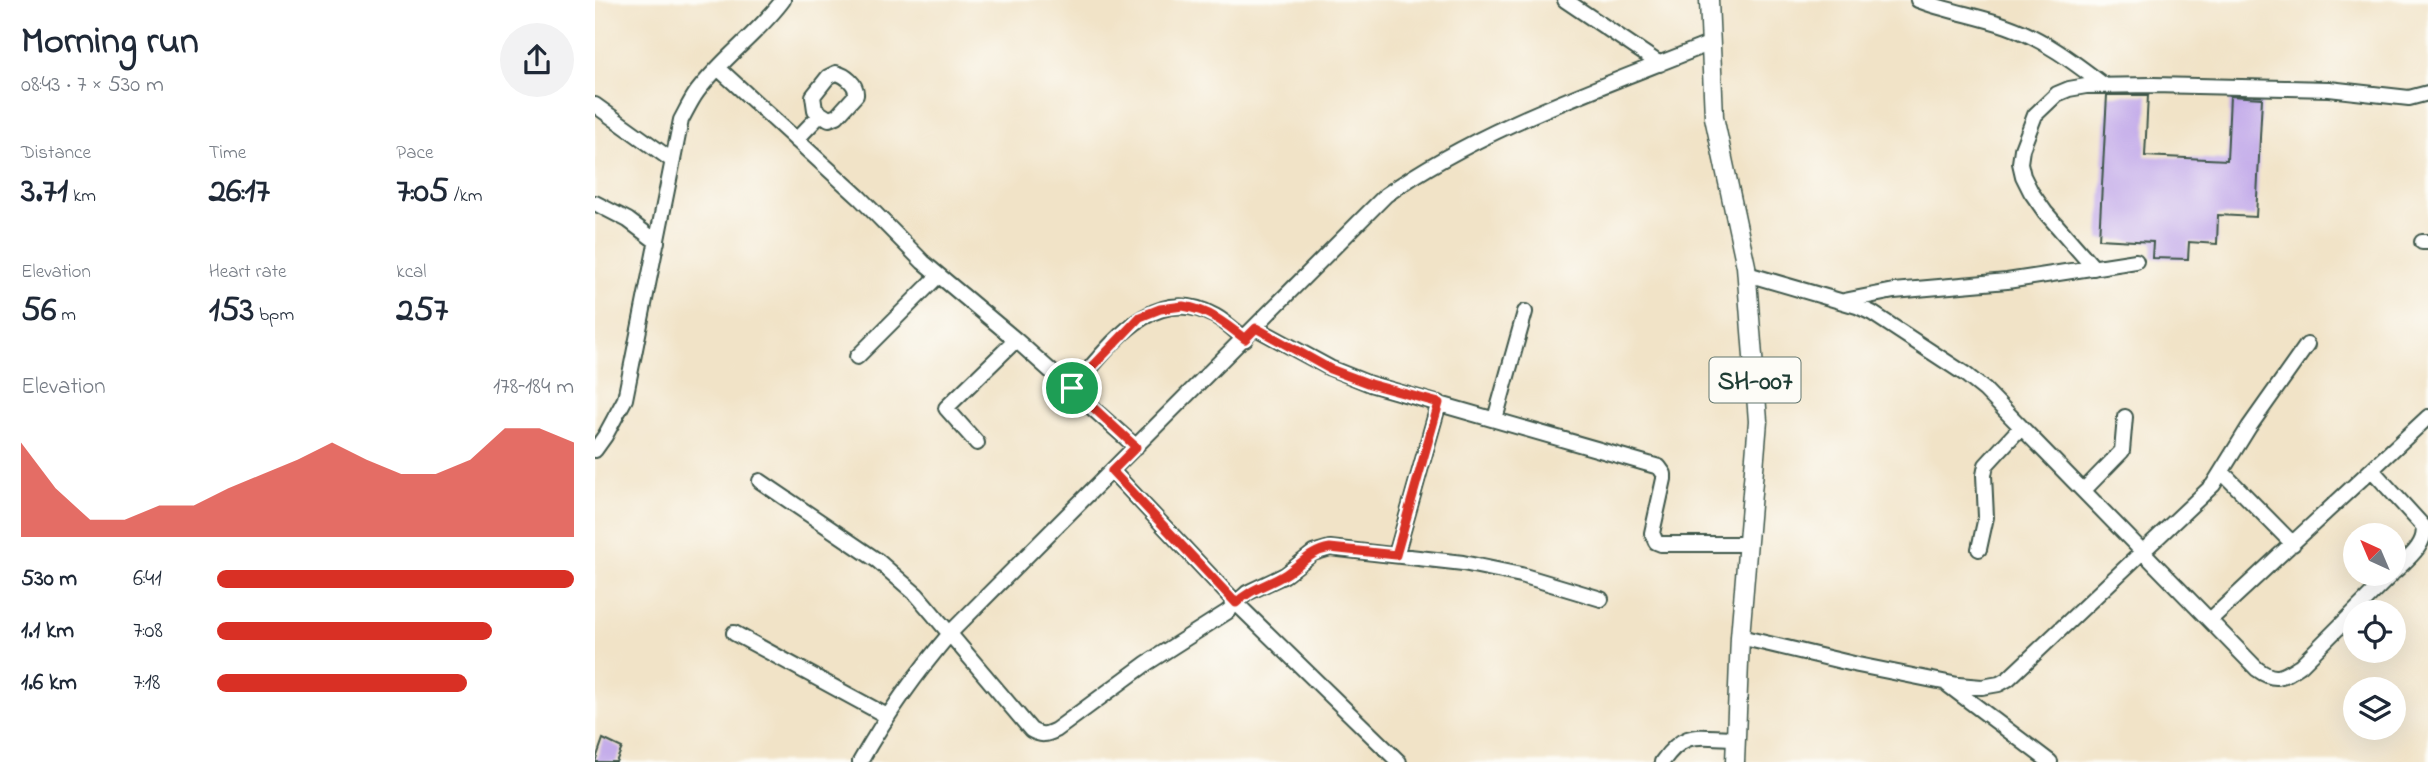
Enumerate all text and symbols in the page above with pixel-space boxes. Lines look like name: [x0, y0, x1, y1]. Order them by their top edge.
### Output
text: Morning run: [21, 15, 199, 71]
button: share: [500, 23, 574, 97]
text: 08:43 · 7 × 530 m: [21, 69, 164, 102]
text: Distance: [21, 140, 91, 167]
text: Time: [209, 140, 246, 167]
text: Pace: [396, 140, 433, 167]
text: 3.71: [21, 167, 68, 218]
text: 26:17: [209, 167, 270, 218]
text: 7:05: [396, 167, 449, 218]
text: km: [68, 183, 96, 210]
text: /km: [449, 183, 483, 210]
text: Elevation: [21, 259, 91, 286]
text: Heart rate: [209, 259, 287, 286]
text: kcal: [396, 259, 427, 286]
text: 56: [21, 286, 56, 337]
text: 153: [209, 286, 254, 337]
text: 257: [396, 286, 448, 337]
text: m: [56, 302, 76, 329]
text: bpm: [254, 302, 294, 329]
pin: [1042, 358, 1102, 418]
road number: SH-007: [1709, 358, 1801, 402]
icon: arrive: [1053, 369, 1091, 407]
text: Elevation: [21, 371, 106, 404]
text: 178–184 m: [493, 371, 574, 404]
north arrow: [2343, 523, 2406, 586]
map controls: [2343, 523, 2406, 740]
text: 530 m: [21, 563, 77, 596]
text: 6:41: [133, 563, 162, 596]
button: locate: [2343, 600, 2406, 663]
text: 1.1 km: [21, 615, 74, 648]
text: 7:08: [133, 615, 163, 648]
text: 1.6 km: [21, 667, 77, 700]
text: 7:18: [133, 667, 160, 700]
button: layers: [2343, 677, 2406, 740]

